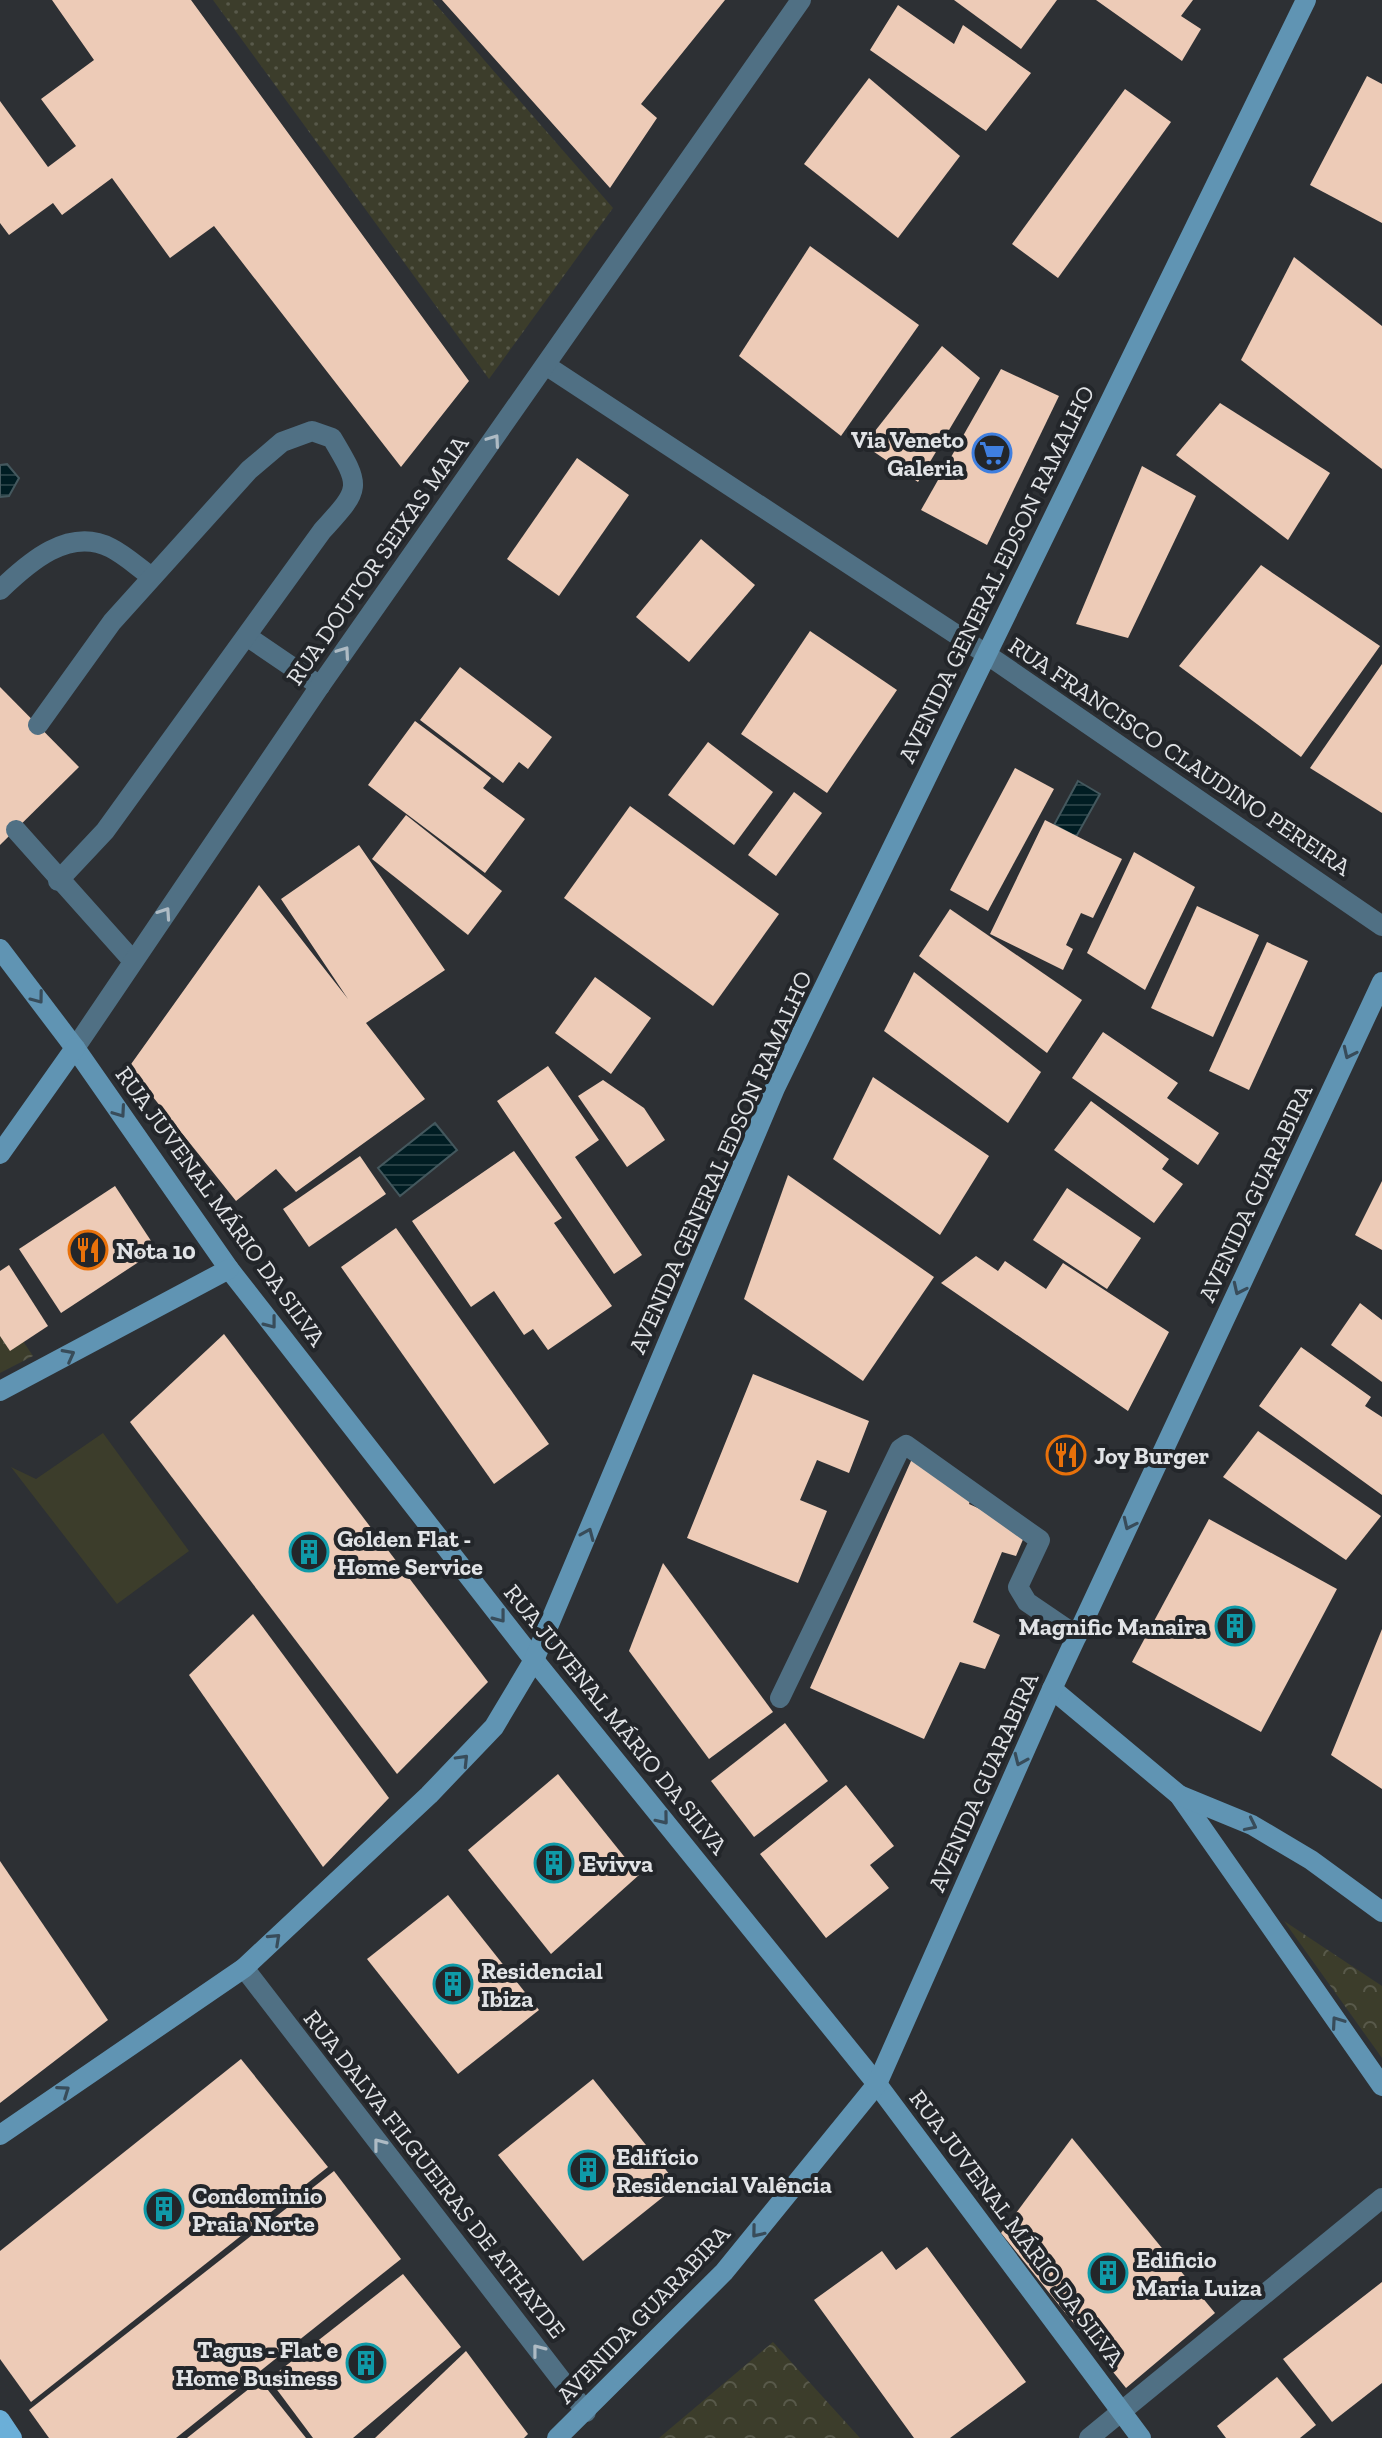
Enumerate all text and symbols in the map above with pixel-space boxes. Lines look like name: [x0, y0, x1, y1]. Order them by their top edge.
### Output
street label: AVENIDA GENERAL EDSON RAMALHO: [892, 381, 1100, 767]
place label: Via Veneto Galeria: [851, 425, 964, 482]
street label: RUA DOUTOR SEIXAS MAIA: [280, 429, 475, 690]
supermarket icon: Via Veneto Galeria: [971, 432, 1013, 474]
one-way arrow: [484, 435, 499, 449]
street label: RUA FRANCISCO CLAUDINO PEREIRA: [1003, 630, 1357, 882]
one-way arrow: [334, 647, 348, 661]
one-way arrow: [155, 908, 170, 922]
street label: AVENIDA GENERAL EDSON RAMALHO: [622, 966, 818, 1358]
one-way arrow: [28, 990, 42, 1004]
one-way arrow: [1343, 1045, 1359, 1059]
street label: RUA JUVENAL MÁRIO DA SILVA: [110, 1060, 333, 1352]
street label: AVENIDA GUARABIRA: [1192, 1079, 1318, 1306]
one-way arrow: [110, 1103, 125, 1118]
restaurant icon: Nota 10: [67, 1229, 109, 1271]
place label: Nota 10: [116, 1236, 196, 1265]
one-way arrow: [1233, 1280, 1249, 1295]
one-way arrow: [262, 1314, 276, 1329]
one-way arrow: [60, 1349, 75, 1364]
restaurant icon: Joy Burger: [1045, 1434, 1087, 1476]
place label: Joy Burger: [1094, 1441, 1210, 1470]
one-way arrow: [1123, 1516, 1139, 1531]
place label: Golden Flat - Home Service: [337, 1524, 483, 1581]
one-way arrow: [578, 1528, 594, 1542]
building icon: Golden Flat - Home Service: [288, 1531, 330, 1573]
street label: RUA JUVENAL MÁRIO DA SILVA: [498, 1578, 734, 1860]
building icon: Magnific Manaira: [1214, 1605, 1256, 1647]
one-way arrow: [490, 1608, 505, 1622]
place label: Magnific Manaira: [1018, 1612, 1207, 1641]
street label: AVENIDA GUARABIRA: [922, 1668, 1045, 1896]
one-way arrow: [1014, 1752, 1030, 1767]
one-way arrow: [453, 1755, 468, 1769]
one-way arrow: [653, 1810, 668, 1824]
one-way arrow: [1242, 1815, 1257, 1831]
building icon: Evivva: [533, 1842, 575, 1884]
place label: Evivva: [582, 1849, 653, 1878]
one-way arrow: [265, 1935, 280, 1949]
place label: Residencial Ibiza: [481, 1956, 603, 2013]
building icon: Residencial Ibiza: [432, 1963, 474, 2005]
street label: RUA DALVA FILGUEIRAS DE ATHAYDE: [298, 2004, 572, 2344]
one-way arrow: [1332, 2017, 1347, 2031]
street label: RUA JUVENAL MÁRIO DA SILVA: [903, 2084, 1131, 2372]
one-way arrow: [55, 2086, 70, 2101]
one-way arrow: [375, 2138, 389, 2153]
place label: Edifício Residencial Valência: [616, 2142, 832, 2199]
building icon: Edifício Residencial Valência: [567, 2149, 609, 2191]
place label: Condominio Praia Norte: [192, 2181, 323, 2238]
building icon: Condominio Praia Norte: [143, 2188, 185, 2230]
street label: AVENIDA GUARABIRA: [550, 2218, 736, 2409]
one-way arrow: [752, 2223, 767, 2237]
place label: Edificio Maria Luiza: [1136, 2245, 1262, 2302]
building icon: Edificio Maria Luiza: [1087, 2252, 1129, 2294]
place label: Tagus - Flat e Home Business: [176, 2335, 338, 2392]
building icon: Tagus - Flat e Home Business: [345, 2342, 387, 2384]
one-way arrow: [534, 2344, 548, 2359]

